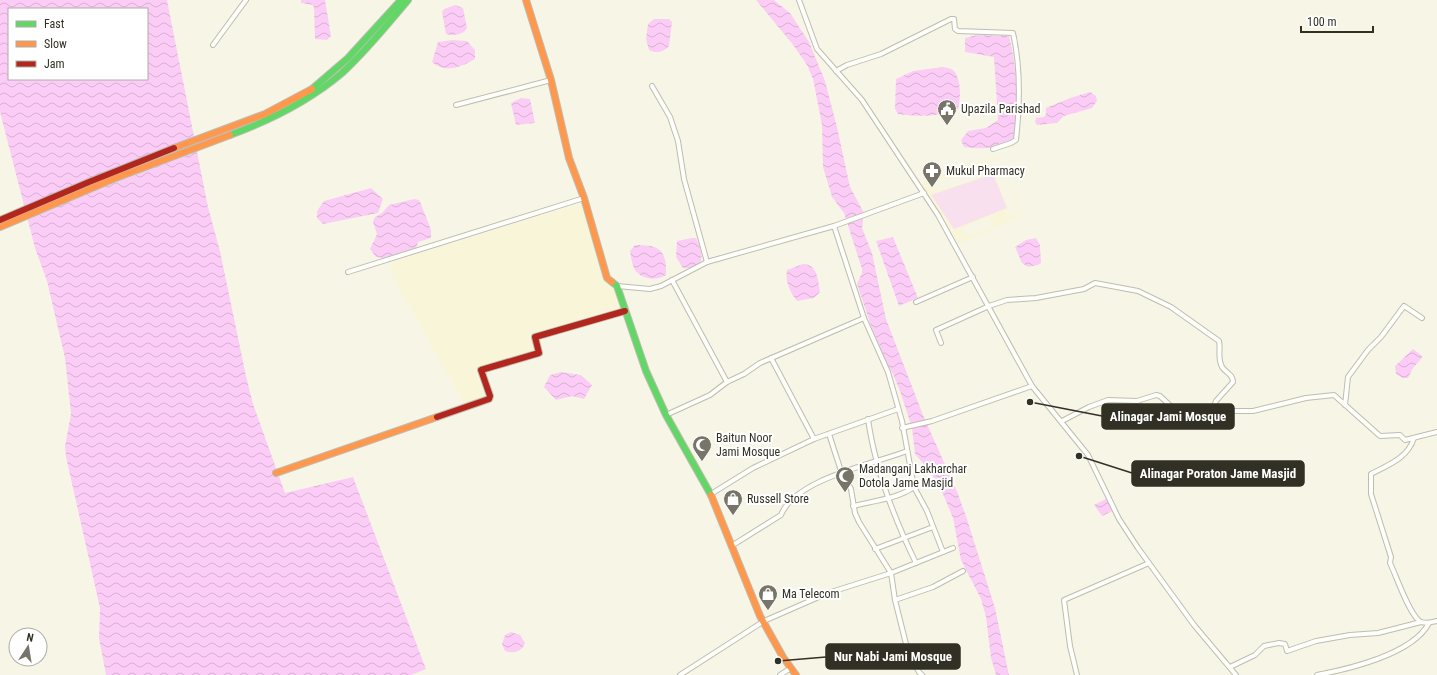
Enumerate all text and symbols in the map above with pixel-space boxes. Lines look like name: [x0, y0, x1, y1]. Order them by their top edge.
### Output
legend: [8, 8, 148, 80]
scale bar: [1301, 8, 1373, 34]
text: 100 m: [1307, 15, 1337, 29]
text: Fast: [44, 17, 65, 31]
text: Slow: [44, 37, 67, 51]
text: Jam: [44, 57, 65, 71]
public building icon: Upazila Parishad: [936, 98, 958, 126]
place label: Upazila Parishad: [961, 102, 1040, 116]
pharmacy icon: Mukul Pharmacy: [921, 160, 943, 188]
place label: Mukul Pharmacy: [946, 164, 1025, 178]
callout: Alinagar Jami Mosque: [1102, 404, 1234, 429]
text: Alinagar Jami Mosque: [1110, 409, 1226, 424]
place label: Baitun Noor Jami Mosque: [716, 431, 780, 459]
mosque icon: Baitun Noor Jami Mosque: [691, 434, 713, 462]
callout: Alinagar Poraton Jame Masjid: [1132, 461, 1304, 486]
place label: Madanganj Lakharchar Dotola Jame Masjid: [859, 462, 967, 490]
mosque icon: Madanganj Lakharchar Dotola Jame Masjid: [834, 465, 856, 493]
text: Alinagar Poraton Jame Masjid: [1140, 466, 1296, 481]
shop icon: Russell Store: [722, 488, 744, 516]
place label: Russell Store: [747, 492, 809, 506]
shop icon: Ma Telecom: [757, 583, 779, 611]
place label: Ma Telecom: [782, 587, 840, 601]
north arrow: [8, 627, 48, 667]
text: N: [25, 631, 35, 645]
callout: Nur Nabi Jami Mosque: [826, 644, 960, 669]
text: Nur Nabi Jami Mosque: [834, 649, 952, 664]

